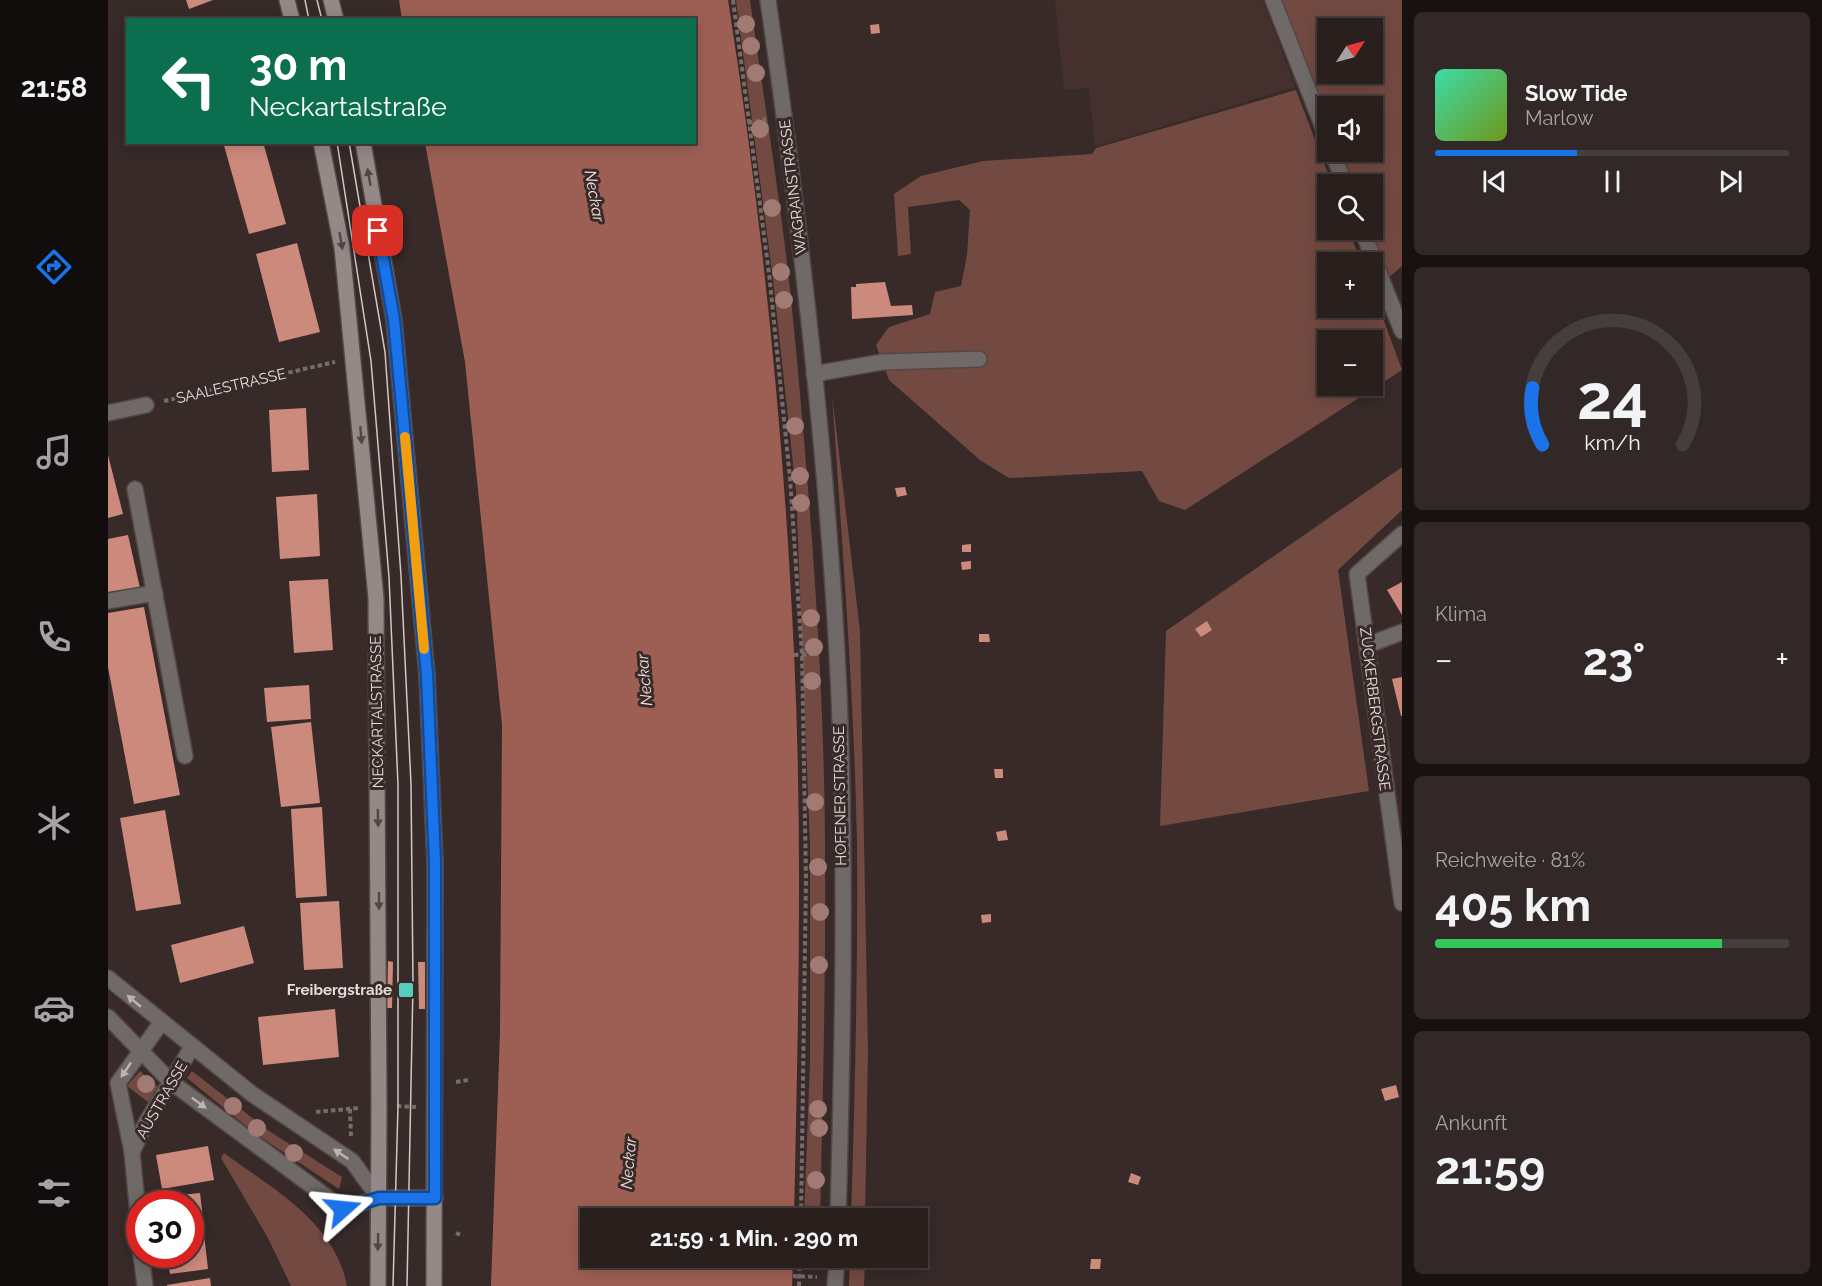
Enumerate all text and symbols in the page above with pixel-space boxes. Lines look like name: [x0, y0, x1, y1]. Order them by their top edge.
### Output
north arrow: [1317, 18, 1383, 84]
map controls: [1317, 18, 1383, 396]
text: 30 m: [249, 41, 347, 90]
icon: left: [150, 42, 228, 120]
text: 21:58: [21, 72, 87, 103]
text: Slow Tide: [1525, 80, 1627, 106]
text: Neckartalstraße: [249, 91, 447, 122]
button: sound: [1317, 96, 1383, 162]
text: Marlow: [1525, 106, 1594, 130]
street label: WAGRAINSTRASSE: [776, 119, 810, 255]
icon: previous: [1478, 165, 1511, 198]
icon: pause: [1596, 165, 1629, 198]
icon: next: [1714, 165, 1747, 198]
one-way arrow: [364, 167, 373, 186]
water label: Neckar: [581, 169, 608, 224]
button: search: [1317, 174, 1383, 240]
pin: [352, 205, 403, 256]
icon: arrive: [361, 214, 394, 247]
one-way arrow: [337, 232, 346, 251]
icon: directions: [33, 246, 75, 288]
button: +: [1317, 252, 1383, 318]
button: −: [1317, 330, 1383, 396]
text: 24: [1577, 360, 1647, 434]
street label: SAALESTRASSE: [174, 365, 288, 407]
one-way arrow: [356, 425, 366, 444]
icon: music: [33, 431, 75, 473]
text: km/h: [1584, 431, 1640, 456]
text: Klima: [1435, 602, 1487, 626]
icon: phone: [33, 616, 75, 658]
street label: ZUCKERBERGSTRASSE: [1356, 626, 1394, 792]
text: 23°: [1583, 633, 1645, 686]
street label: NECKARTALSTRASSE: [367, 636, 387, 788]
text: −: [1435, 640, 1453, 679]
text: +: [1775, 640, 1789, 679]
water label: Neckar: [633, 653, 656, 707]
street label: HOFENER STRASSE: [830, 726, 850, 866]
icon: climate: [33, 802, 75, 844]
one-way arrow: [374, 809, 383, 828]
text: Reichweite · 81%: [1435, 848, 1585, 872]
text: 405 km: [1435, 879, 1591, 932]
one-way arrow: [374, 891, 384, 910]
place label: Freibergstraße: [287, 981, 392, 999]
marker: Freibergstraße: [397, 981, 415, 999]
icon: car: [33, 987, 75, 1029]
one-way arrow: [127, 995, 142, 1008]
street label: AUSTRASSE: [133, 1058, 191, 1142]
one-way arrow: [120, 1062, 132, 1078]
one-way arrow: [191, 1096, 206, 1108]
text: Ankunft: [1435, 1111, 1508, 1135]
water label: Neckar: [617, 1136, 640, 1190]
text: 21:59: [1435, 1142, 1545, 1195]
one-way arrow: [333, 1149, 349, 1160]
icon: filters: [33, 1172, 75, 1214]
position arrow: [311, 1177, 375, 1241]
speed limit sign: 30: [126, 1190, 204, 1268]
text: 21:59 · 1 Min. · 290 m: [650, 1225, 858, 1251]
one-way arrow: [374, 1232, 383, 1251]

